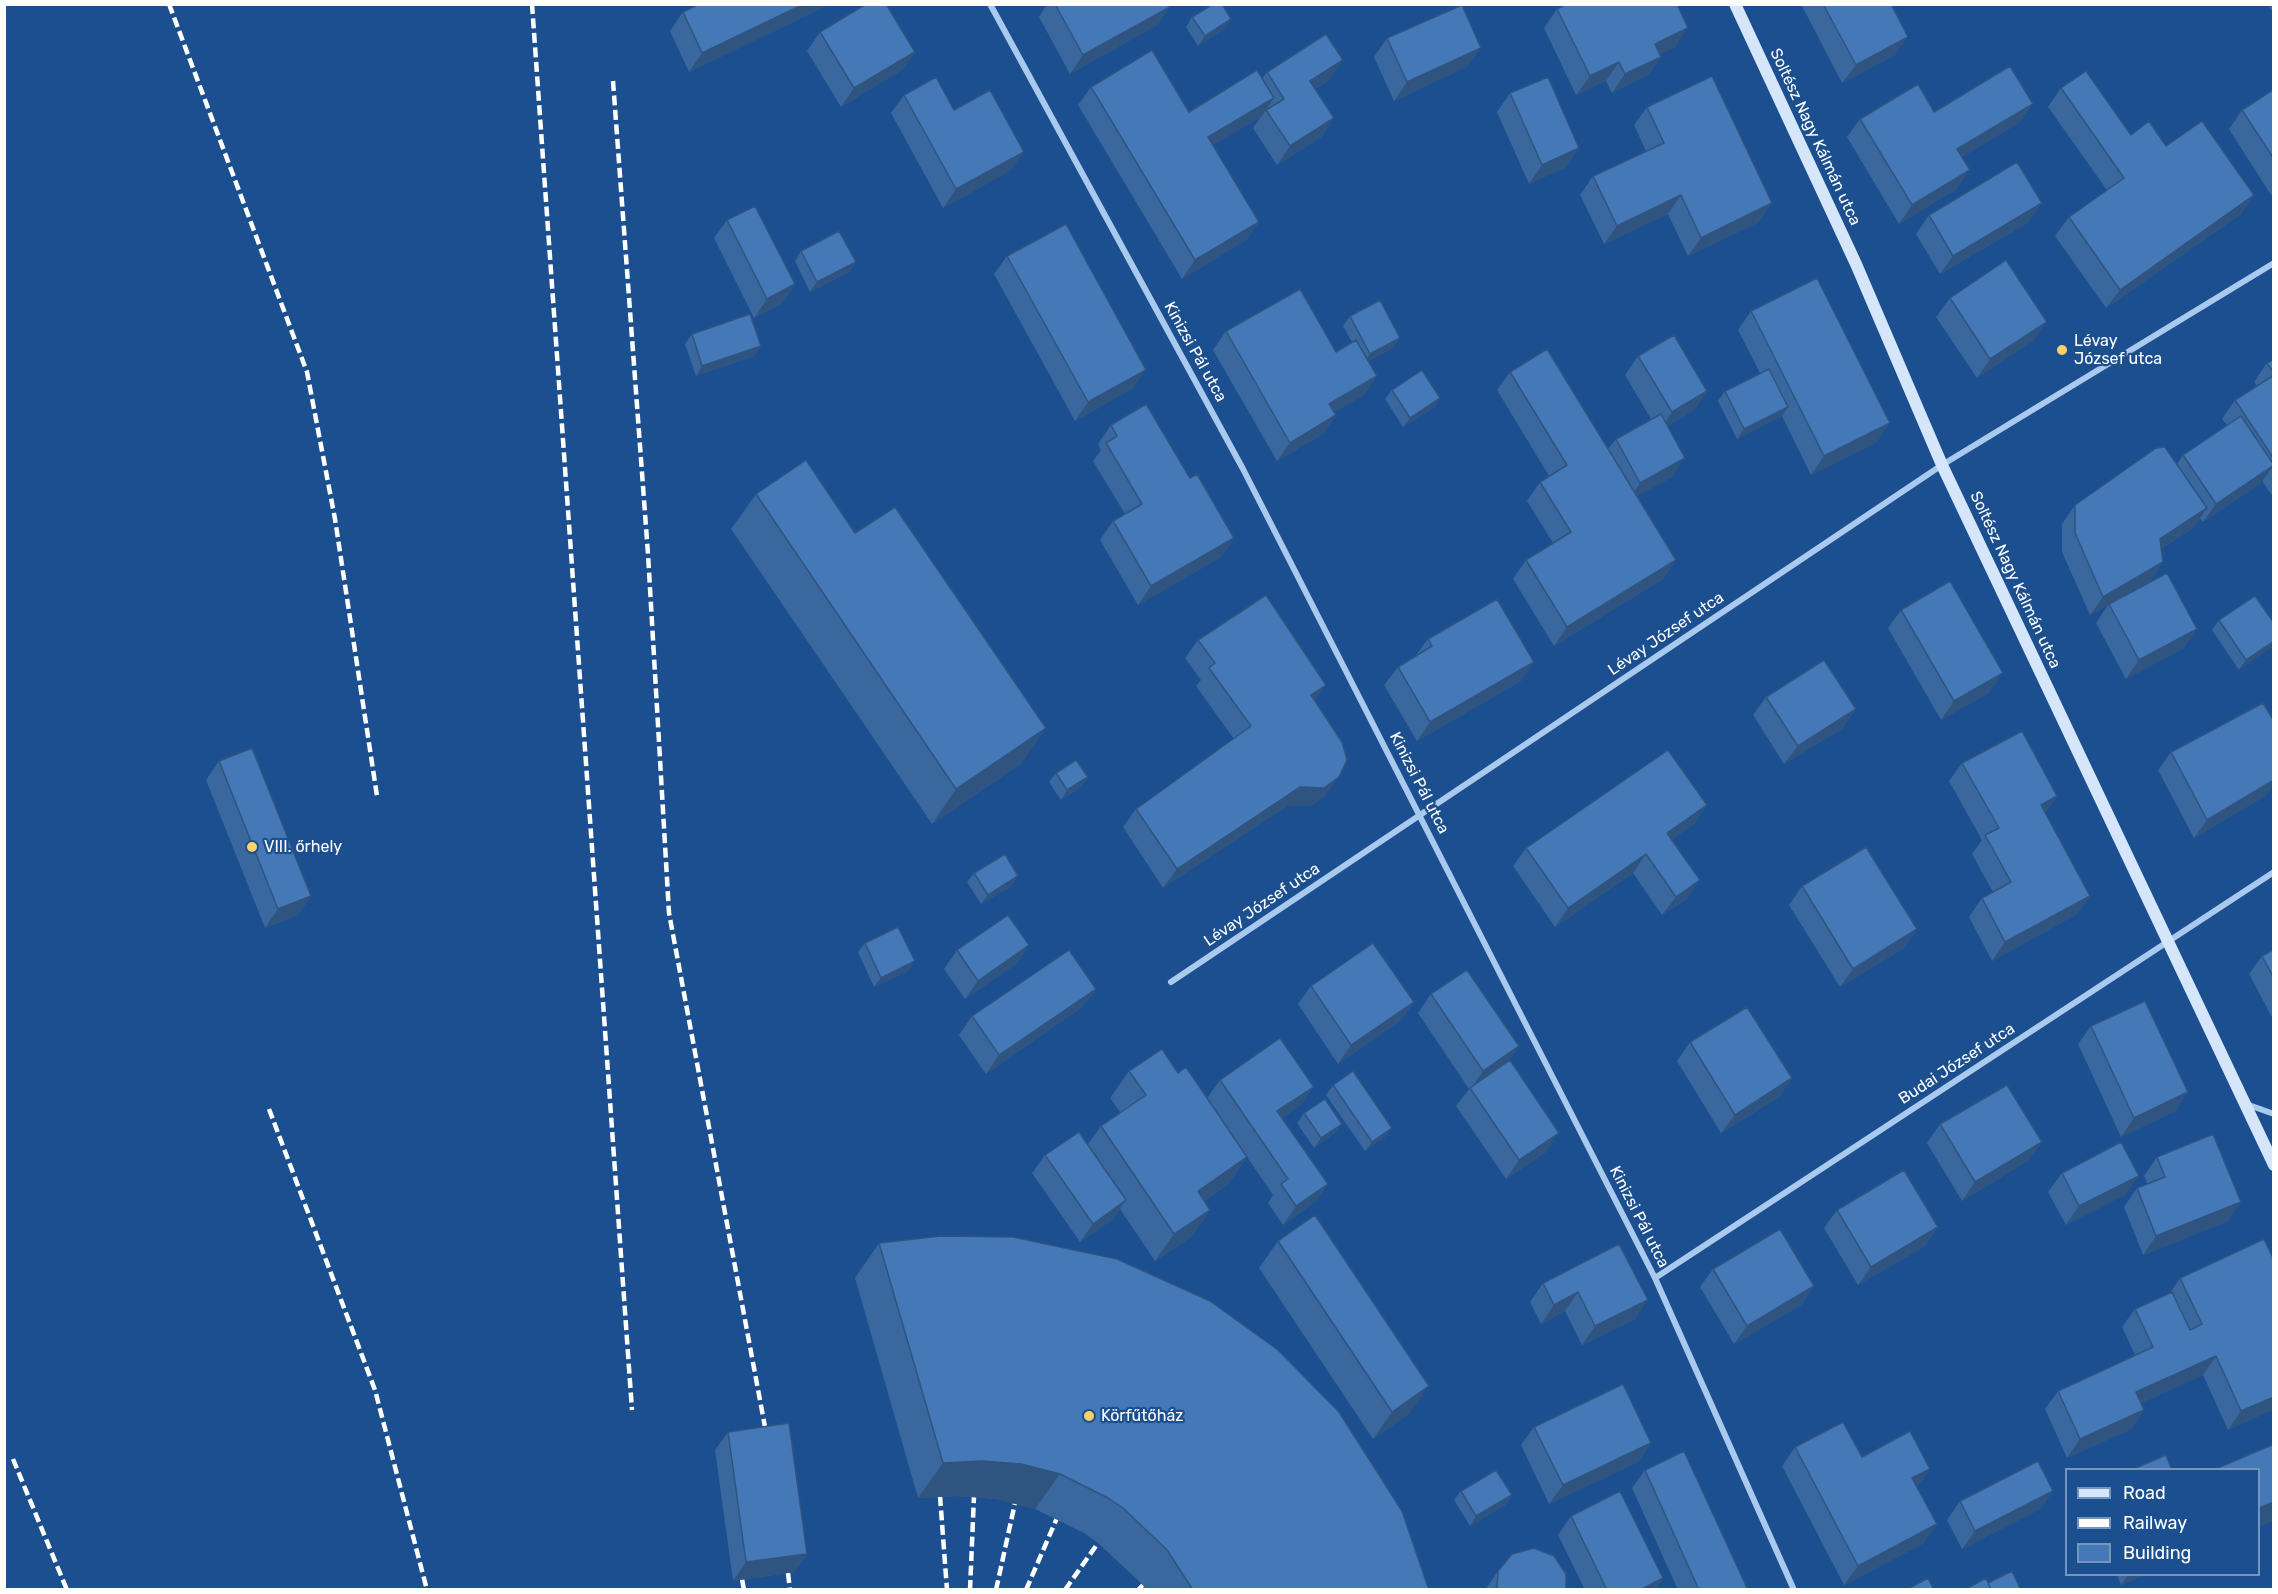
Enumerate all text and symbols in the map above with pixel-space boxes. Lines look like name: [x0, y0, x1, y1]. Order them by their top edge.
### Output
street label: Soltész Nagy Kálmán utca: [1765, 45, 1865, 229]
street label: Kinizsi Pál utca: [1160, 299, 1230, 405]
place label: Lévay József utca: [2074, 331, 2162, 369]
marker: Lévay József utca: [2055, 343, 2069, 357]
street label: Soltész Nagy Kálmán utca: [1965, 488, 2065, 672]
street label: Lévay József utca: [1604, 588, 1728, 680]
street label: Kinizsi Pál utca: [1385, 729, 1453, 837]
place label: VIII. őrhely: [264, 837, 342, 857]
marker: VIII. őrhely: [245, 840, 259, 854]
street label: Lévay József utca: [1200, 859, 1324, 951]
street label: Budai József utca: [1895, 1019, 2019, 1109]
street label: Kinizsi Pál utca: [1605, 1163, 1673, 1271]
place label: Körfűtőház: [1101, 1406, 1183, 1426]
marker: Körfűtőház: [1082, 1409, 1096, 1423]
legend: [2065, 1468, 2260, 1576]
text: Road: [2123, 1482, 2166, 1504]
text: Railway: [2123, 1512, 2187, 1534]
text: Building: [2123, 1542, 2191, 1564]

